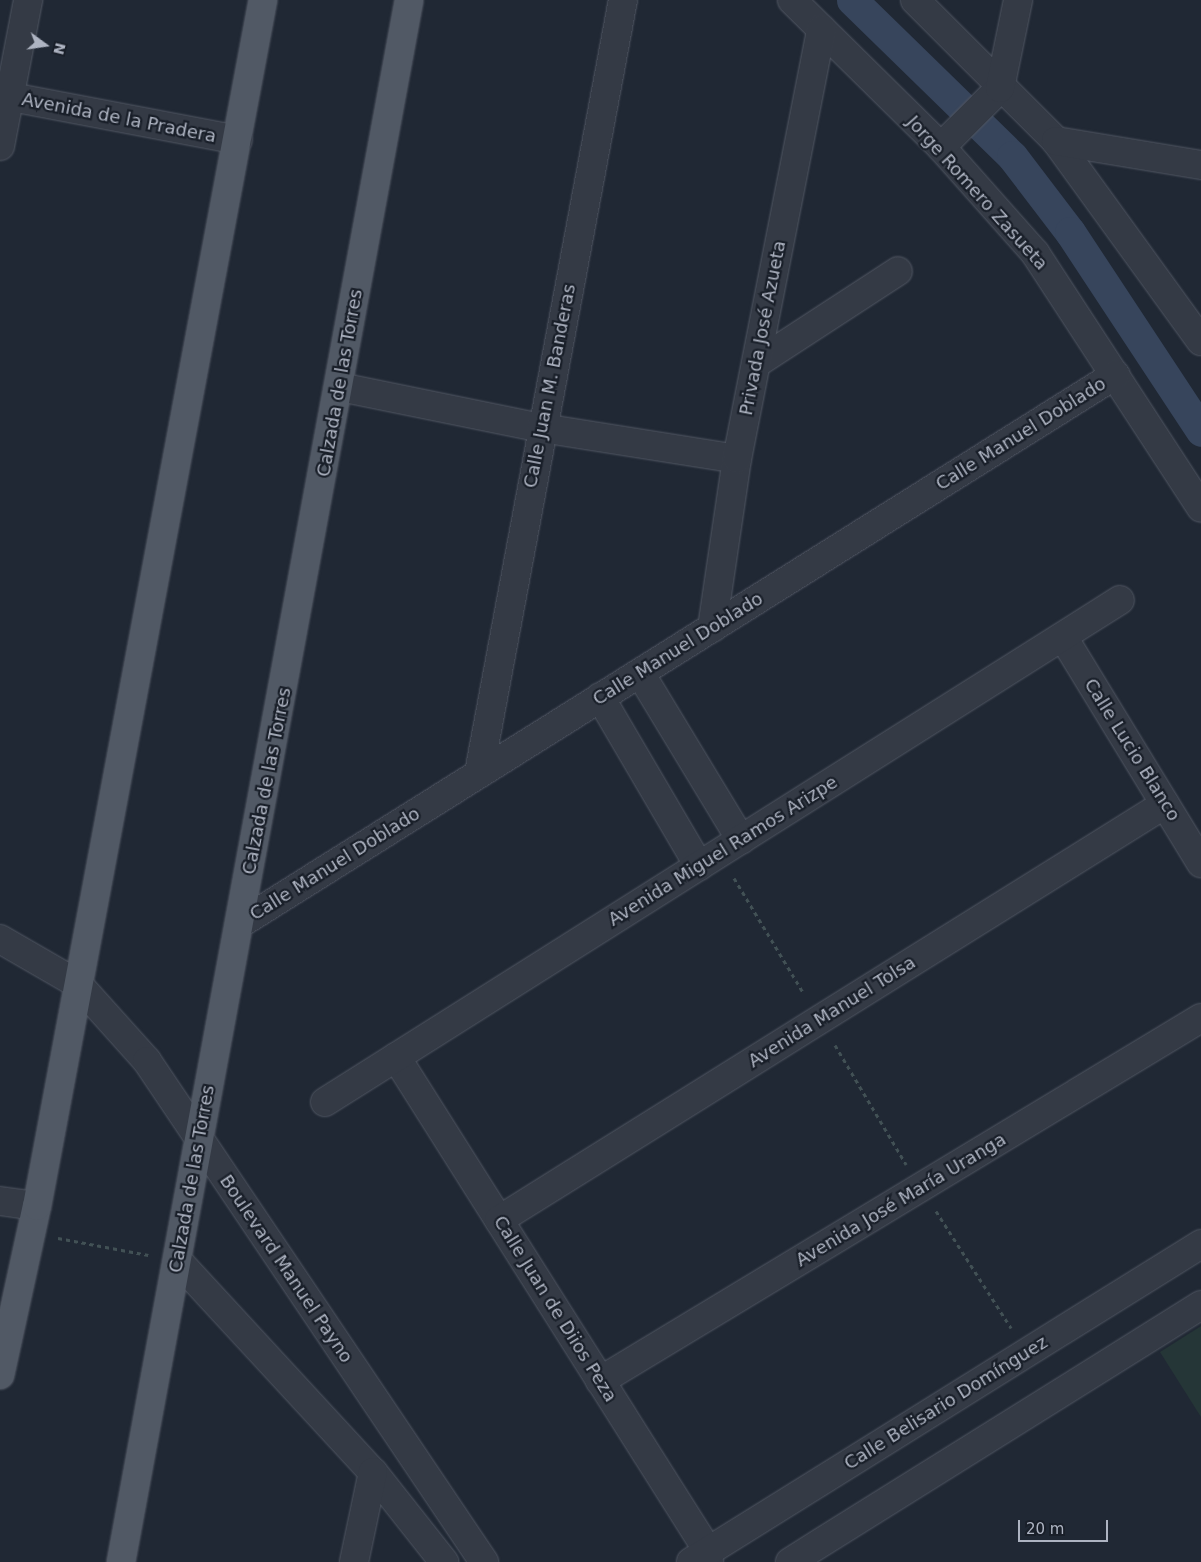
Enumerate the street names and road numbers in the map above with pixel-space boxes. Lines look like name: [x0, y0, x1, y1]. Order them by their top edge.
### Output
street label: Avenida de la Pradera: [20, 89, 218, 147]
street label: Jorge Romero Zasueta: [902, 111, 1052, 275]
street label: Privada José Azueta: [735, 239, 791, 417]
street label: Calle Juan M. Banderas: [520, 282, 580, 490]
street label: Calzada de las Torres: [313, 288, 367, 478]
street label: Calle Manuel Doblado: [932, 373, 1110, 495]
street label: Calle Manuel Doblado: [589, 588, 767, 710]
street label: Calle Lucio Blanco: [1079, 675, 1185, 825]
street label: Calzada de las Torres: [238, 686, 296, 876]
street label: Avenida Miguel Ramos Arizpe: [604, 771, 842, 931]
street label: Calle Manuel Doblado: [246, 803, 424, 925]
street label: Avenida Manuel Tolsa: [744, 952, 920, 1072]
street label: Calzada de las Torres: [165, 1084, 219, 1274]
street label: Avenida José María Uranga: [792, 1129, 1010, 1271]
street label: Boulevard Manuel Payno: [215, 1171, 357, 1367]
street label: Calle Juan de Diios Peza: [489, 1212, 621, 1406]
street label: Calle Belisario Domínguez: [840, 1331, 1052, 1475]

